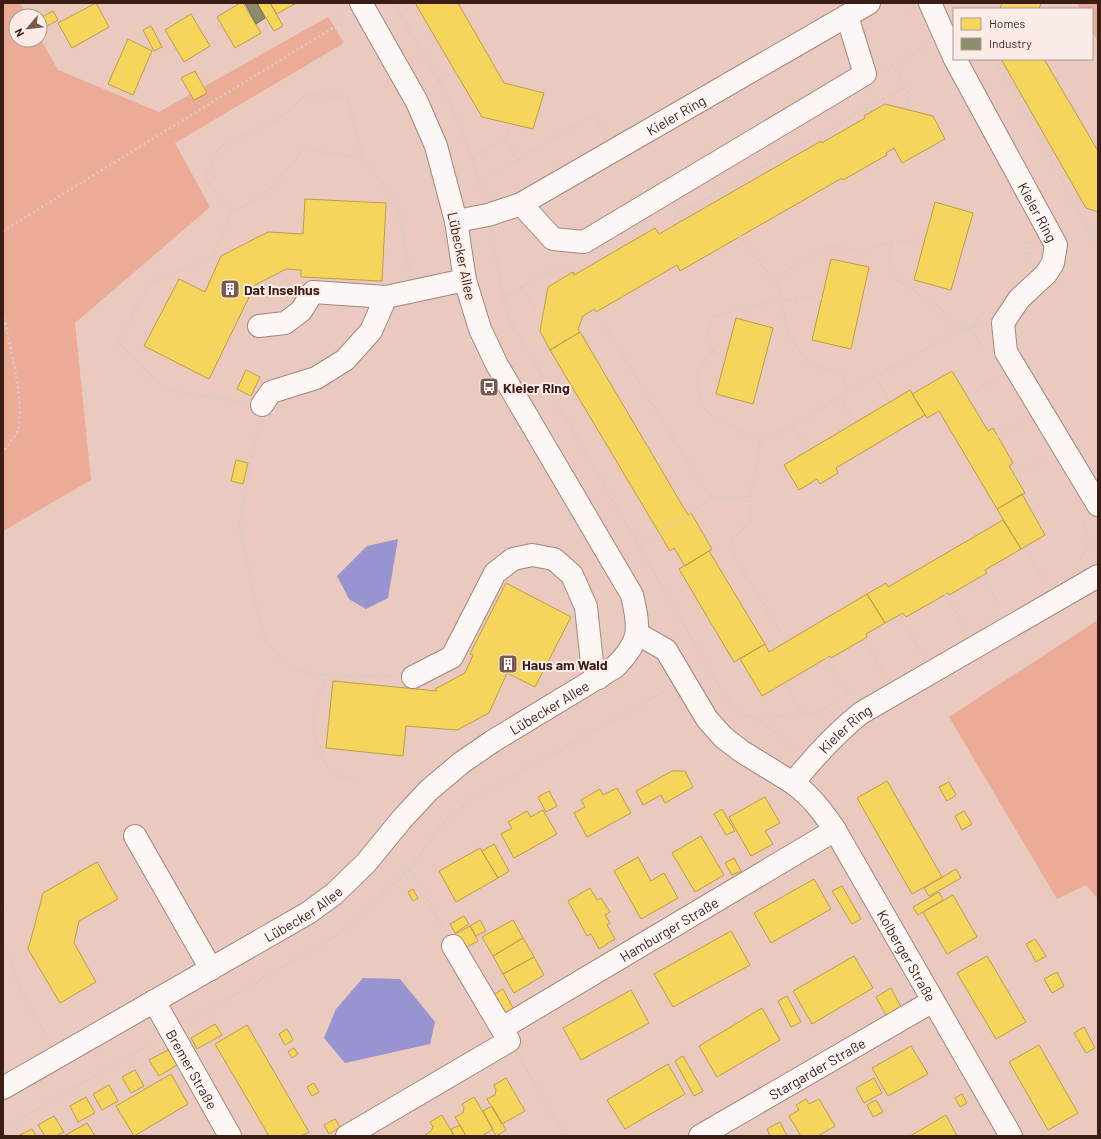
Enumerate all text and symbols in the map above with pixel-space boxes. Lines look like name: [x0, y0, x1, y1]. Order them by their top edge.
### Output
north arrow: [8, 8, 48, 48]
legend: [953, 8, 1093, 60]
text: Homes: [989, 16, 1026, 30]
text: N: [11, 27, 26, 39]
text: Industry: [989, 36, 1032, 50]
street label: Kieler Ring: [643, 91, 708, 138]
street label: Kieler Ring: [1015, 179, 1061, 245]
street label: Lübecker Allee: [444, 210, 480, 302]
building icon: Dat Inselhus: [219, 278, 241, 300]
place label: Dat Inselhus: [244, 281, 320, 298]
bus stop icon: Kieler Ring: [478, 376, 500, 398]
place label: Kieler Ring: [503, 379, 570, 396]
building icon: Haus am Wald: [497, 653, 519, 675]
place label: Haus am Wald: [522, 656, 608, 673]
street label: Lübecker Allee: [506, 677, 592, 738]
street label: Kieler Ring: [815, 700, 874, 756]
street label: Lübecker Allee: [261, 882, 346, 945]
street label: Hamburger Straße: [616, 893, 721, 965]
street label: Kolberger Straße: [874, 907, 940, 1004]
street label: Bremer Straße: [163, 1026, 221, 1112]
street label: Stargarder Straße: [765, 1034, 868, 1103]

